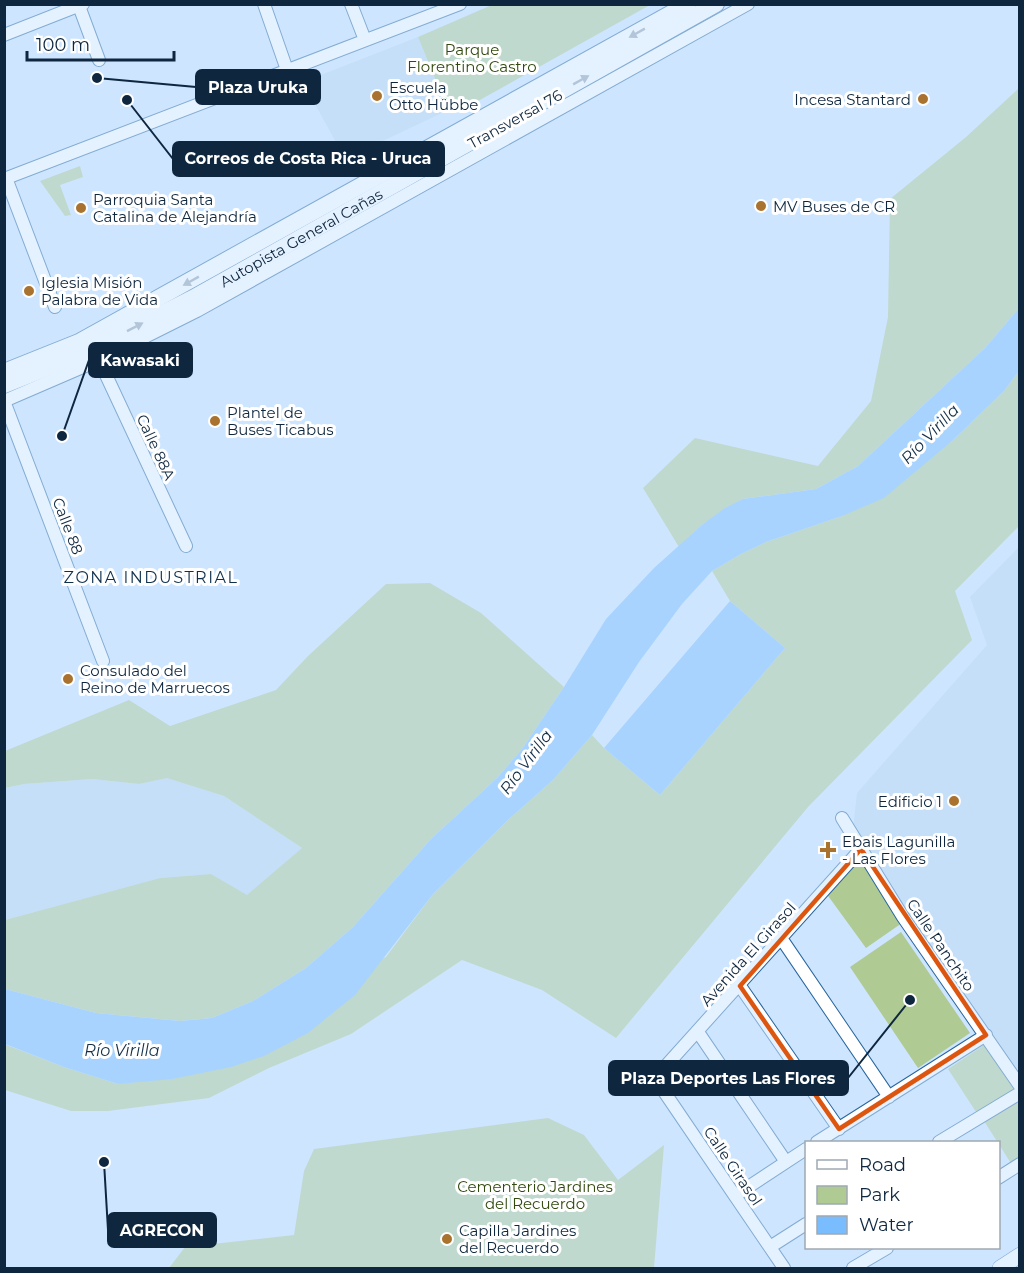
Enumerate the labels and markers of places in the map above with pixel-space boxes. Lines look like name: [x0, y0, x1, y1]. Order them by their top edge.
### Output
callout: Plaza Uruka: [196, 70, 320, 104]
place label: Escuela Otto Hübbe: [389, 78, 478, 114]
marker: Escuela Otto Hübbe: [370, 89, 384, 103]
place label: Incesa Stantard: [794, 90, 911, 109]
marker: Incesa Stantard: [916, 92, 930, 106]
callout: Correos de Costa Rica - Uruca: [173, 142, 444, 176]
place label: Parroquia Santa Catalina de Alejandría: [93, 190, 257, 226]
place label: MV Buses de CR: [773, 197, 895, 216]
marker: MV Buses de CR: [754, 199, 768, 213]
marker: Parroquia Santa Catalina de Alejandría: [74, 201, 88, 215]
place label: Iglesia Misión Palabra de Vida: [41, 273, 158, 309]
marker: Iglesia Misión Palabra de Vida: [22, 284, 36, 298]
callout: Kawasaki: [89, 343, 192, 377]
place label: Plantel de Buses Ticabus: [227, 403, 334, 439]
marker: Plantel de Buses Ticabus: [208, 414, 222, 428]
place label: Consulado del Reino de Marruecos: [80, 661, 230, 697]
marker: Consulado del Reino de Marruecos: [61, 672, 75, 686]
place label: Edificio 1: [878, 792, 942, 811]
marker: Edificio 1: [947, 794, 961, 808]
place label: Ebais Lagunilla - Las Flores: [842, 832, 955, 868]
marker: Ebais Lagunilla - Las Flores: [819, 841, 837, 859]
callout: Plaza Deportes Las Flores: [609, 1061, 848, 1095]
callout: AGRECON: [108, 1213, 216, 1247]
place label: Capilla Jardines del Recuerdo: [459, 1221, 576, 1257]
marker: Capilla Jardines del Recuerdo: [440, 1232, 454, 1246]

